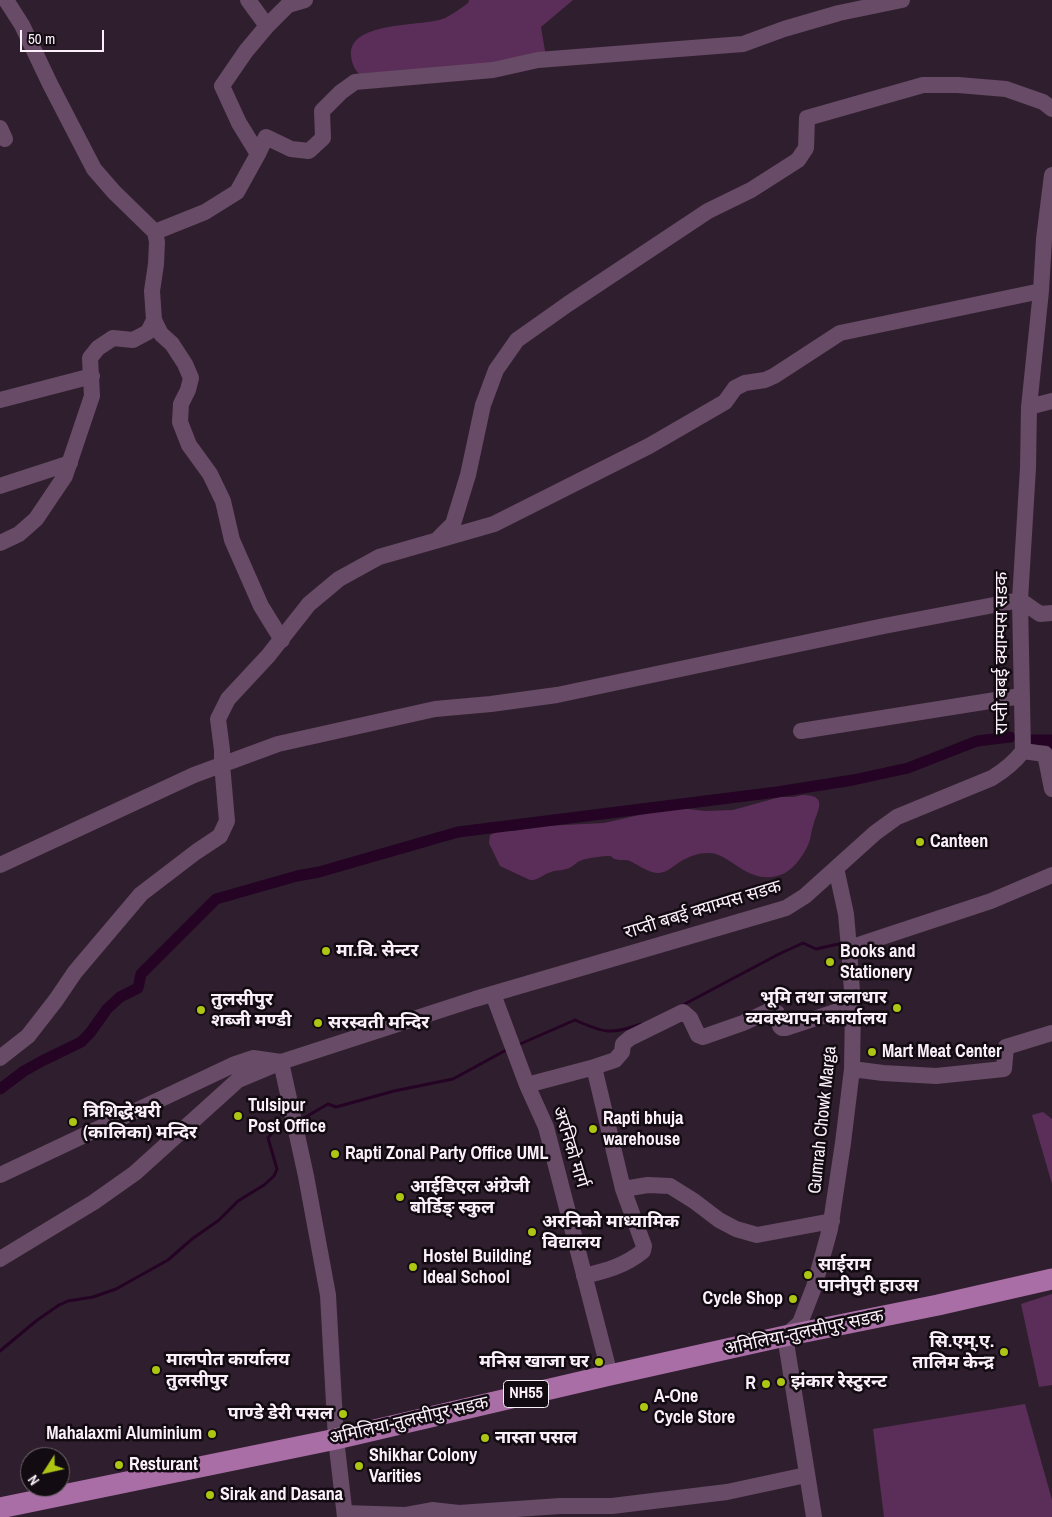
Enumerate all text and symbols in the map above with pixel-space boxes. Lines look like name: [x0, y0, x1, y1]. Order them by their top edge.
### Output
scale bar: [22, 20, 106, 52]
text: 50 m: [28, 28, 55, 49]
street label: राप्ती बबई क्याम्पस सडक: [991, 572, 1013, 734]
place label: Canteen: [930, 831, 988, 853]
marker: Canteen: [914, 836, 926, 848]
street label: राप्ती बबई क्याम्पस सडक: [622, 876, 784, 944]
place label: मा.वि. सेन्टर: [336, 940, 418, 962]
place label: Books and Stationery: [840, 941, 915, 984]
marker: मा.वि. सेन्टर: [320, 945, 332, 957]
marker: Books and Stationery: [824, 956, 836, 968]
place label: भूमि तथा जलाधार व्यवस्थापन कार्यालय: [746, 987, 887, 1030]
place label: तुलसीपुर शब्जी मण्डी: [211, 989, 292, 1032]
marker: भूमि तथा जलाधार व्यवस्थापन कार्यालय: [891, 1002, 903, 1014]
marker: तुलसीपुर शब्जी मण्डी: [195, 1004, 207, 1016]
place label: सरस्वती मन्दिर: [328, 1012, 429, 1034]
marker: सरस्वती मन्दिर: [312, 1017, 324, 1029]
place label: Mart Meat Center: [882, 1041, 1002, 1063]
street label: Gumrah Chowk Marga: [804, 1045, 842, 1195]
marker: Mart Meat Center: [866, 1046, 878, 1058]
place label: Tulsipur Post Office: [248, 1095, 326, 1138]
place label: त्रिशिद्धेश्वरी (कालिका) मन्दिर: [83, 1101, 197, 1144]
street label: अरनिको मार्ग: [547, 1104, 593, 1190]
place label: Rapti bhuja warehouse: [603, 1108, 683, 1150]
marker: Tulsipur Post Office: [232, 1110, 244, 1122]
marker: त्रिशिद्धेश्वरी (कालिका) मन्दिर: [67, 1116, 79, 1128]
marker: Rapti bhuja warehouse: [587, 1123, 599, 1135]
place label: Rapti Zonal Party Office UML: [345, 1143, 548, 1165]
marker: Rapti Zonal Party Office UML: [329, 1148, 341, 1160]
place label: आईडिएल अंग्रेजी बोर्डिङ् स्कुल: [410, 1176, 530, 1218]
marker: आईडिएल अंग्रेजी बोर्डिङ् स्कुल: [394, 1191, 406, 1203]
place label: अरनिको माध्यामिक विद्यालय: [542, 1211, 679, 1254]
marker: अरनिको माध्यामिक विद्यालय: [526, 1226, 538, 1238]
place label: Hostel Building Ideal School: [423, 1246, 531, 1288]
place label: साईराम पानीपुरी हाउस: [818, 1254, 918, 1296]
marker: Hostel Building Ideal School: [407, 1261, 419, 1273]
marker: साईराम पानीपुरी हाउस: [802, 1269, 814, 1281]
place label: Cycle Shop: [703, 1288, 783, 1310]
marker: Cycle Shop: [787, 1293, 799, 1305]
street label: अमिलिया-तुलसीपुर सडक: [722, 1306, 886, 1360]
place label: सि.एम्.ए. तालिम केन्द्र: [912, 1331, 994, 1374]
marker: सि.एम्.ए. तालिम केन्द्र: [998, 1346, 1010, 1358]
place label: मालपोत कार्यालय तुलसीपुर: [166, 1349, 290, 1392]
place label: मनिस खाजा घर: [479, 1351, 589, 1373]
marker: मनिस खाजा घर: [593, 1356, 605, 1368]
marker: मालपोत कार्यालय तुलसीपुर: [150, 1364, 162, 1376]
place label: झंकार रेस्टुरन्ट: [791, 1371, 887, 1393]
place label: R: [745, 1373, 756, 1395]
marker: झंकार रेस्टुरन्ट: [775, 1376, 787, 1388]
marker: R: [760, 1378, 772, 1390]
road number: NH55: [504, 1380, 548, 1408]
place label: A-One Cycle Store: [654, 1386, 735, 1428]
street label: अमिलिया-तुलसीपुर सडक: [327, 1392, 491, 1450]
marker: A-One Cycle Store: [638, 1401, 650, 1413]
place label: पाण्डे डेरी पसल: [228, 1403, 333, 1425]
marker: पाण्डे डेरी पसल: [337, 1408, 349, 1420]
place label: Mahalaxmi Aluminium: [46, 1423, 202, 1445]
place label: नास्ता पसल: [495, 1427, 577, 1449]
marker: Mahalaxmi Aluminium: [206, 1428, 218, 1440]
marker: नास्ता पसल: [479, 1432, 491, 1444]
place label: Shikhar Colony Varities: [369, 1445, 477, 1488]
north arrow: [20, 1447, 70, 1497]
place label: Resturant: [129, 1454, 198, 1476]
marker: Resturant: [113, 1459, 125, 1471]
marker: Shikhar Colony Varities: [353, 1460, 365, 1472]
text: N: [24, 1471, 43, 1489]
place label: Sirak and Dasana: [220, 1484, 343, 1506]
marker: Sirak and Dasana: [204, 1489, 216, 1501]

